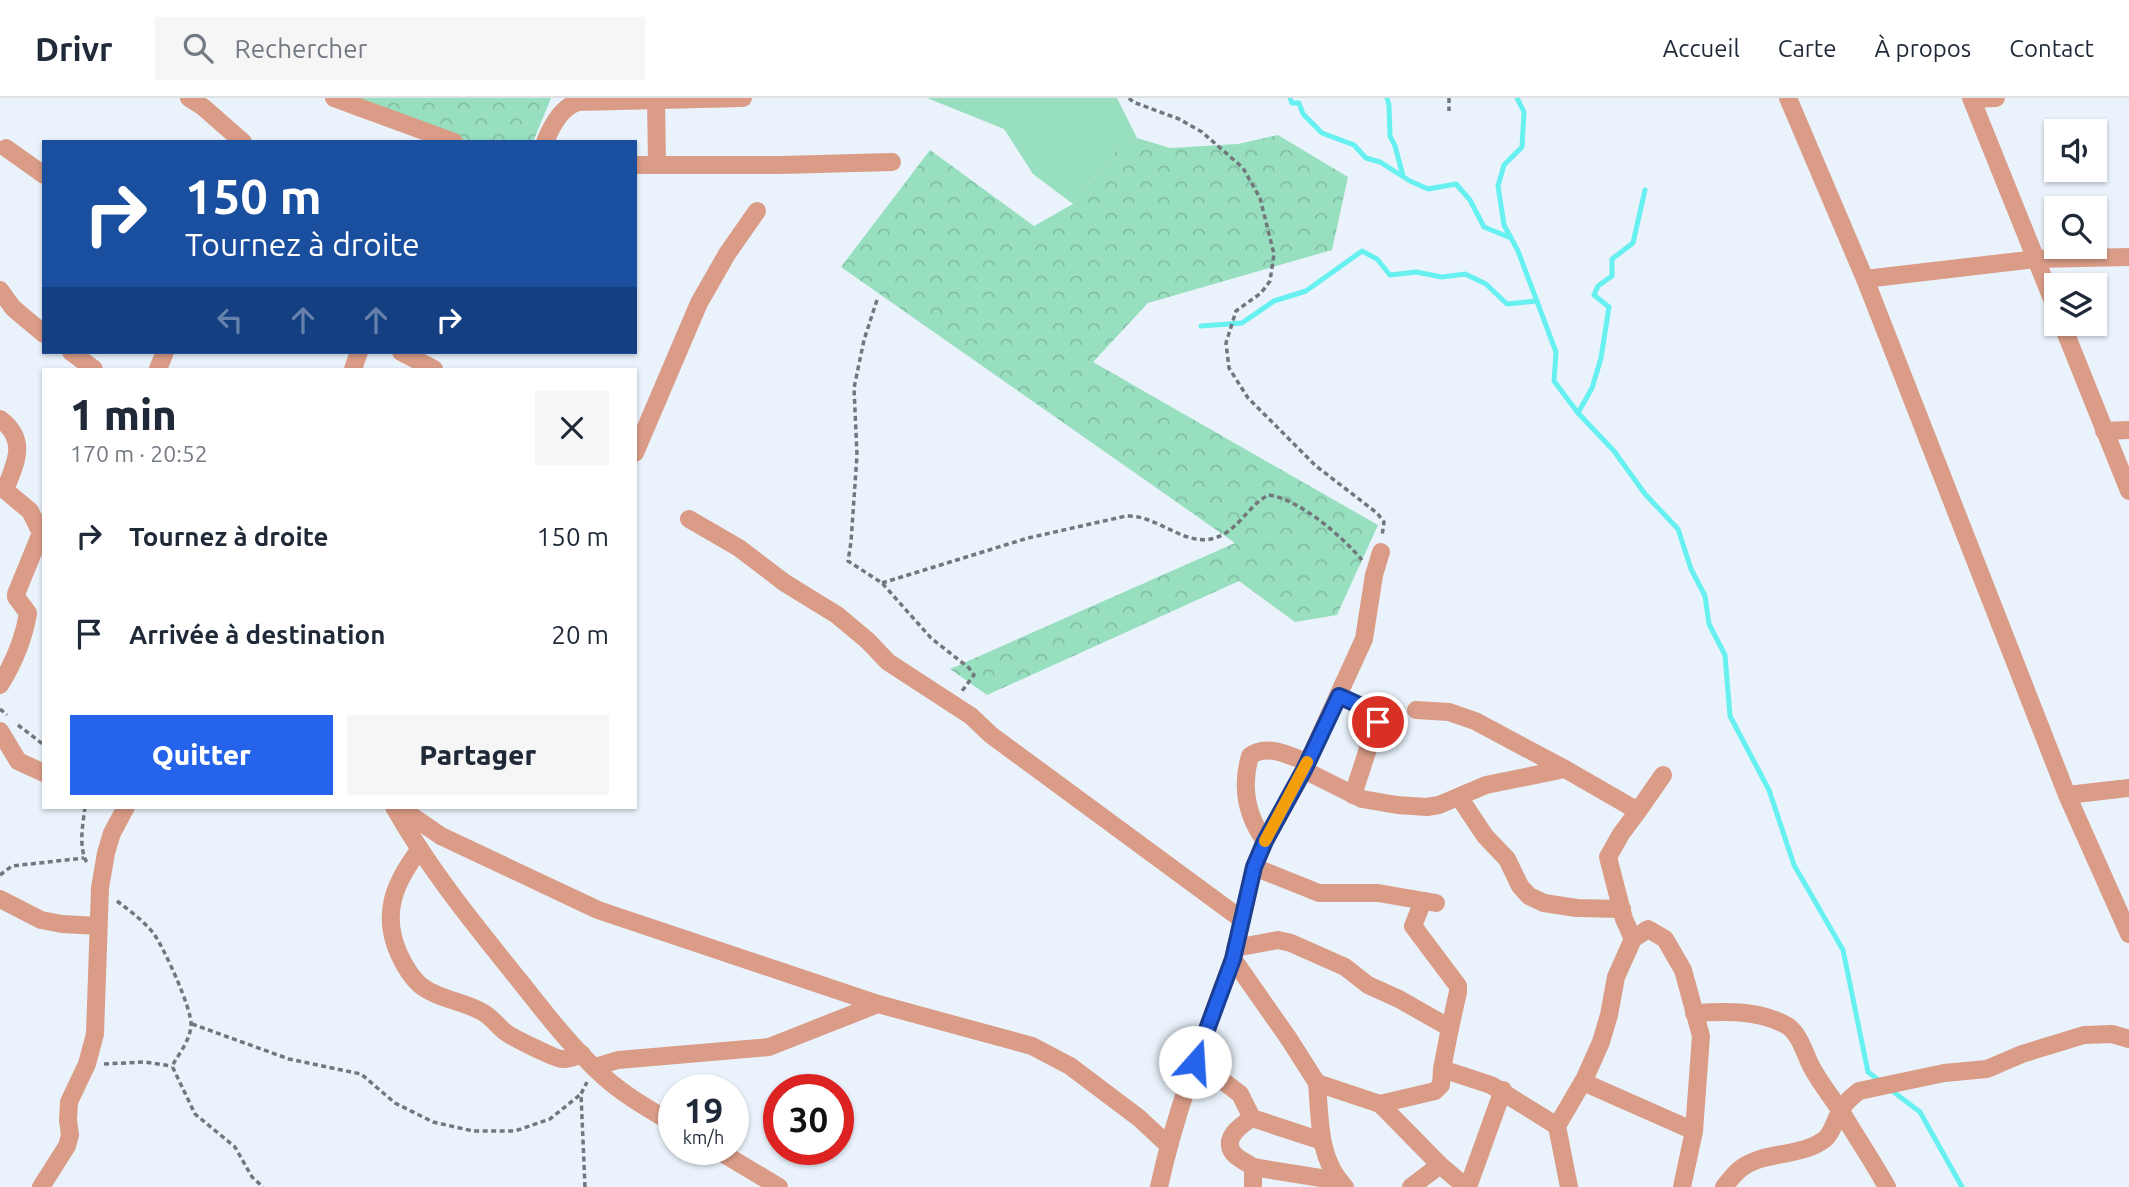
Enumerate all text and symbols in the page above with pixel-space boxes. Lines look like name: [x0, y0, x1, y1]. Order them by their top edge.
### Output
search box: [155, 17, 645, 80]
icon: search: [179, 29, 217, 67]
text: Drivr: [35, 30, 113, 67]
text: Rechercher: [235, 34, 367, 63]
text: Accueil: [1663, 35, 1740, 62]
text: Carte: [1778, 35, 1837, 62]
text: À propos: [1875, 35, 1971, 62]
text: Contact: [2009, 35, 2094, 62]
map controls: [2044, 119, 2107, 336]
button: sound: [2044, 119, 2107, 182]
icon: right: [70, 168, 161, 259]
text: 150 m: [185, 168, 322, 223]
button: search: [2044, 196, 2107, 259]
text: Tournez à droite: [185, 226, 420, 262]
button: layers: [2044, 273, 2107, 336]
icon: left: [211, 301, 249, 339]
icon: ahead: [284, 301, 322, 339]
icon: ahead: [357, 301, 395, 339]
icon: right: [430, 301, 468, 339]
text: 1 min: [70, 391, 177, 438]
button: close: [535, 391, 609, 465]
text: 170 m · 20:52: [70, 441, 208, 466]
icon: right: [70, 517, 108, 555]
text: Tournez à droite: [129, 522, 328, 551]
text: 150 m: [537, 522, 609, 551]
icon: arrive: [70, 615, 108, 653]
text: Arrivée à destination: [129, 620, 385, 649]
text: 20 m: [551, 620, 609, 649]
pin: [1348, 692, 1408, 752]
icon: arrive: [1359, 703, 1397, 741]
button: Quitter: [70, 715, 333, 795]
button: Partager: [347, 715, 609, 795]
position arrow: [1158, 1025, 1232, 1099]
speed limit sign: 30: [763, 1074, 854, 1165]
text: 19: [684, 1090, 723, 1130]
text: km/h: [683, 1127, 724, 1147]

